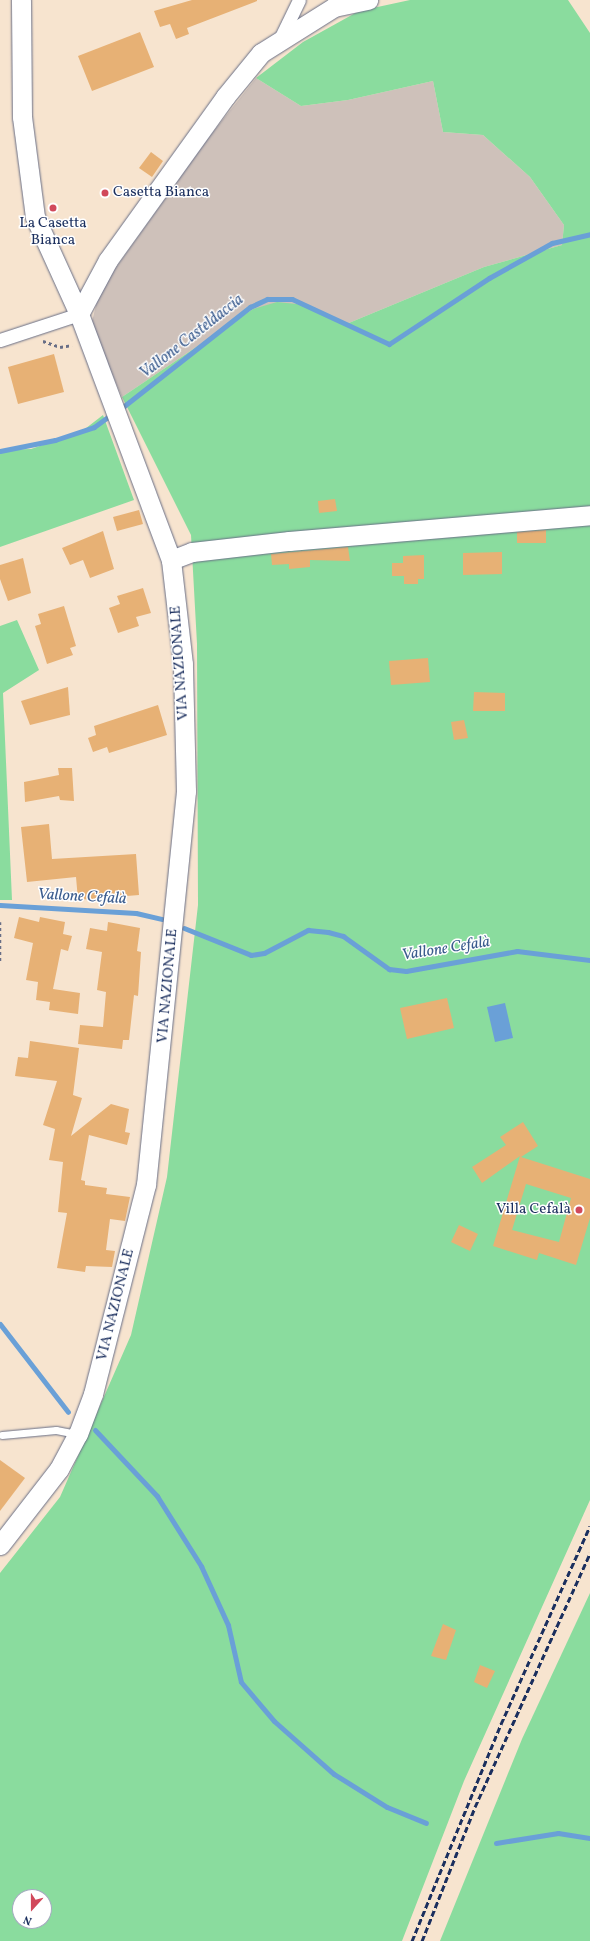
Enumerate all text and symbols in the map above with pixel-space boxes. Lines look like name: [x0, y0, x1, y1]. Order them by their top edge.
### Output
place label: Casetta Bianca: [113, 184, 209, 202]
marker: Casetta Bianca: [100, 188, 110, 198]
marker: La Casetta Bianca: [48, 203, 58, 213]
place label: La Casetta Bianca: [19, 214, 87, 249]
water label: Vallone Casteldaccia: [136, 291, 248, 383]
street label: VIA NAZIONALE: [167, 605, 193, 721]
water label: Vallone Cefalà: [37, 885, 127, 909]
street label: VIA NAZIONALE: [154, 928, 182, 1044]
water label: Vallone Cefalà: [401, 933, 491, 965]
place label: Villa Cefalà: [496, 1201, 571, 1219]
marker: Villa Cefalà: [574, 1205, 584, 1215]
street label: VIA NAZIONALE: [93, 1247, 139, 1363]
north arrow: [12, 1889, 52, 1929]
text: N: [21, 1911, 34, 1928]

